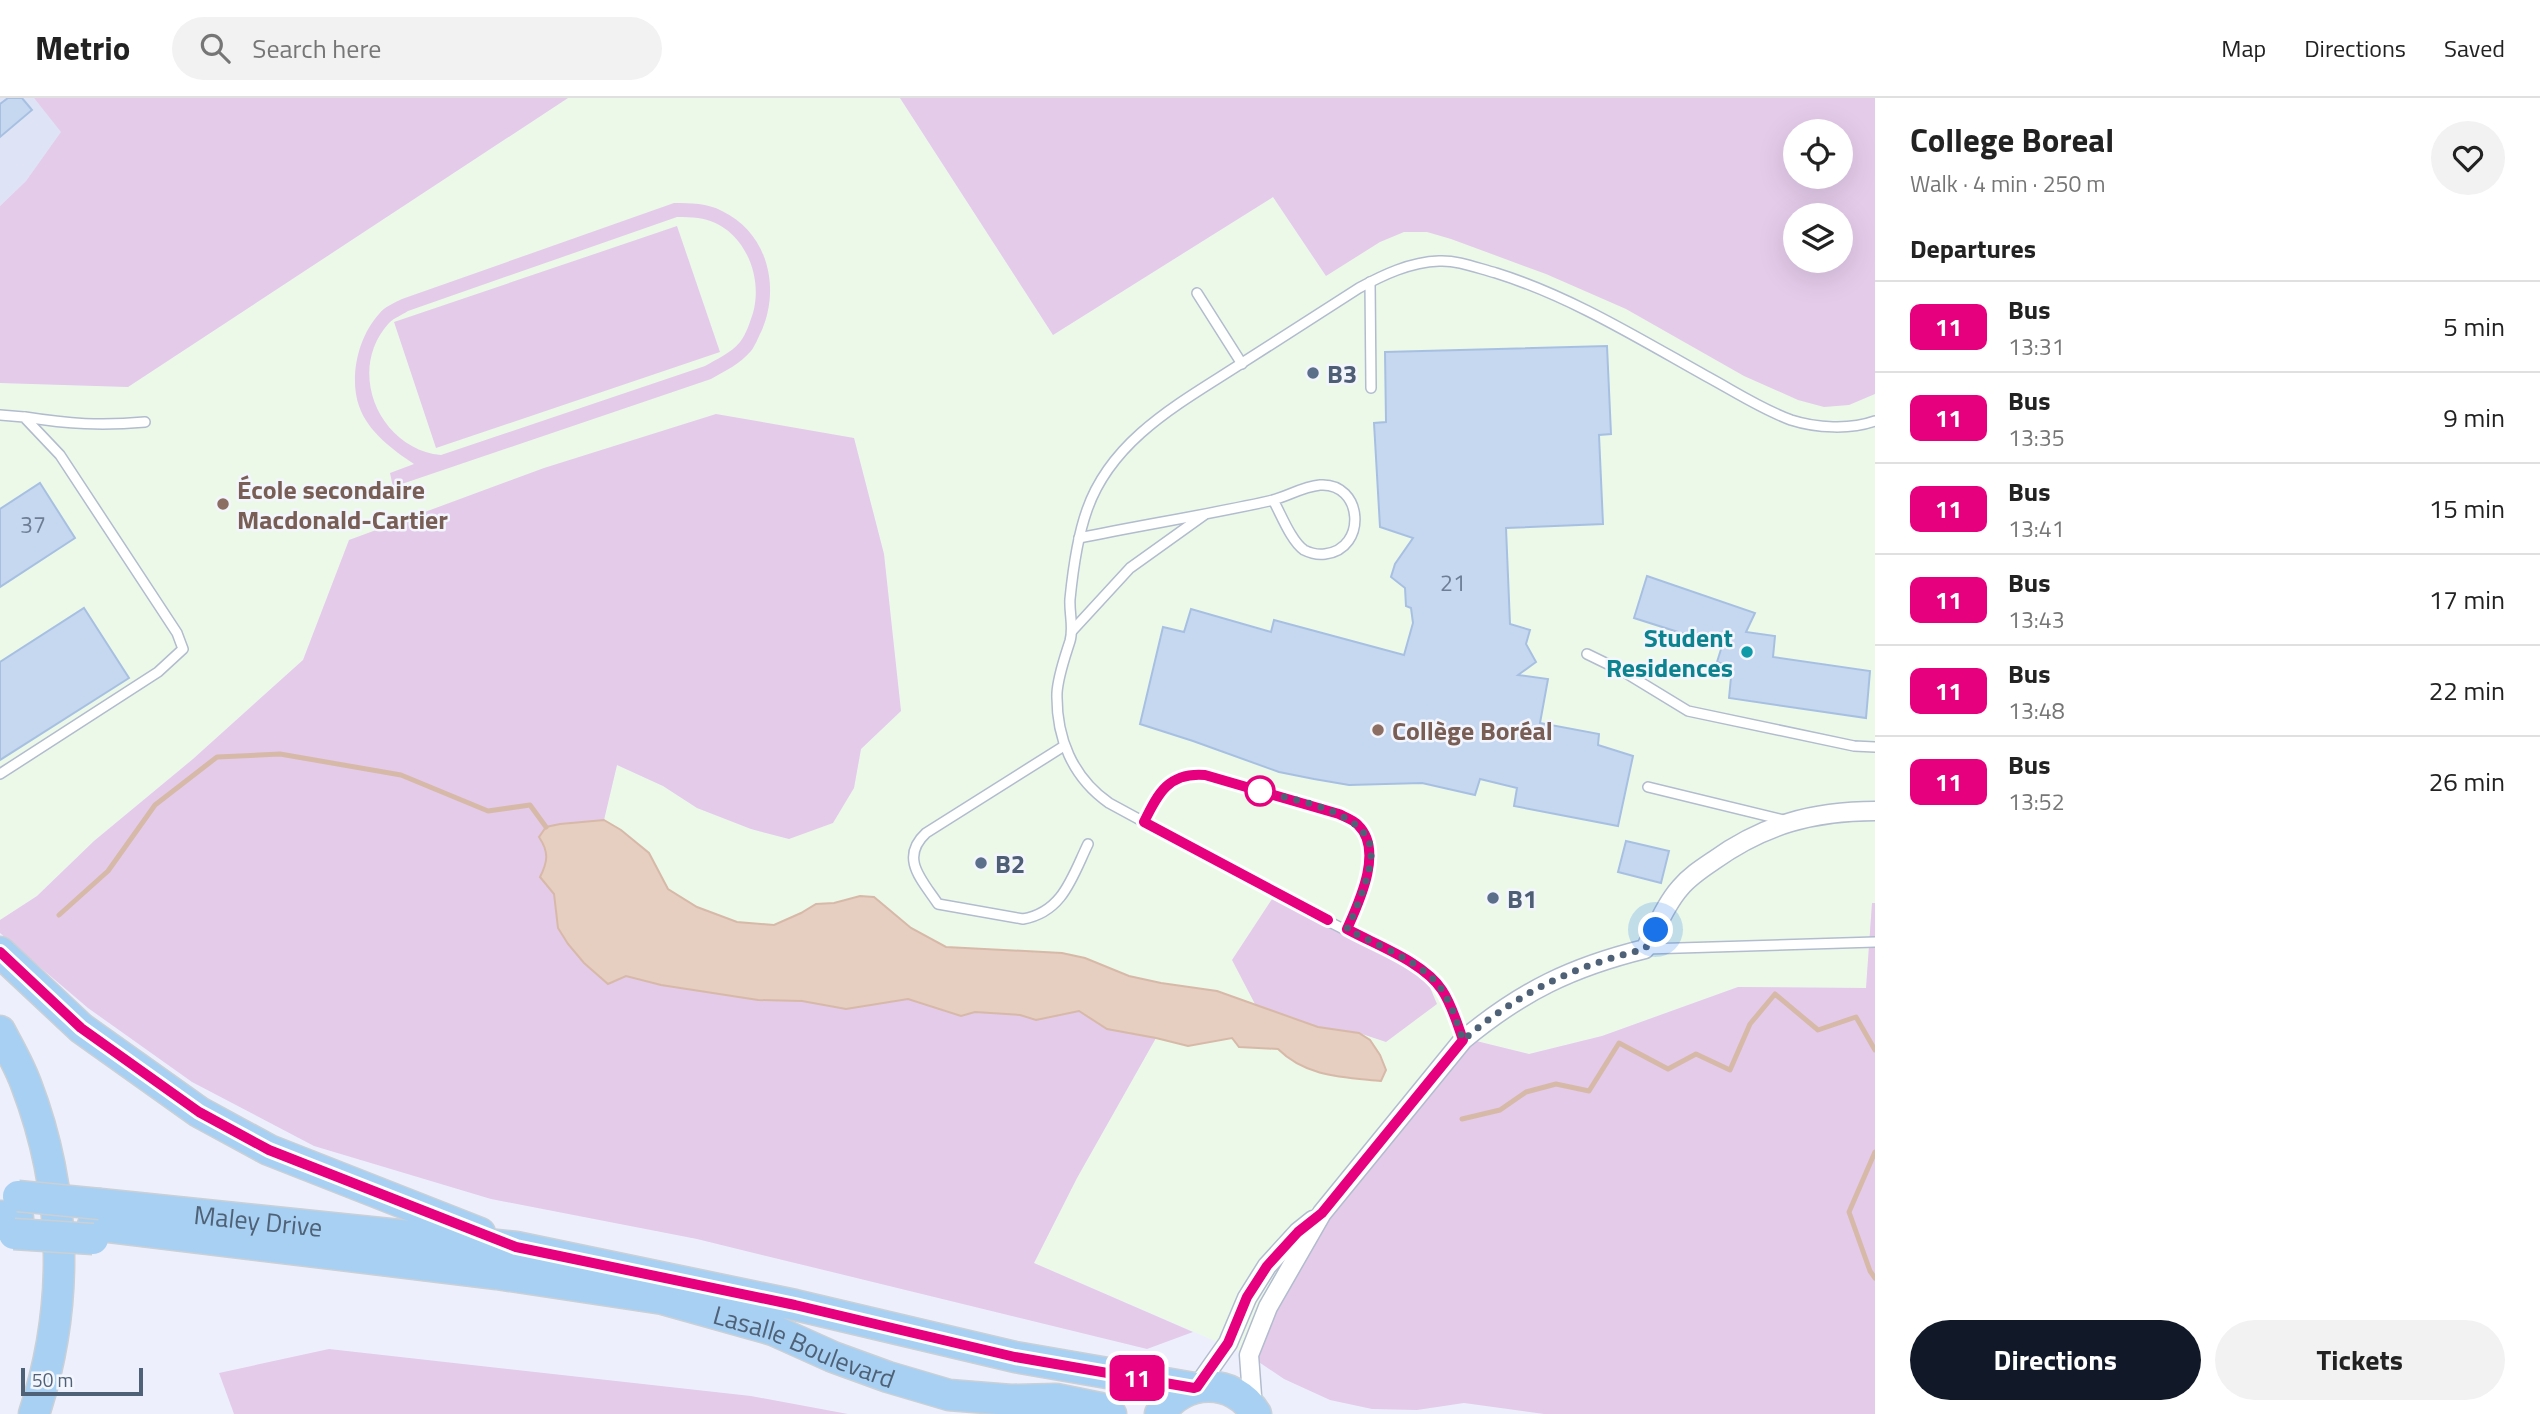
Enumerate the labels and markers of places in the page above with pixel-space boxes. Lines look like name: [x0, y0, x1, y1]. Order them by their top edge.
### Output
place label: B3: [1327, 354, 1357, 393]
marker: B3: [1305, 365, 1321, 381]
place label: École secondaire Macdonald-Cartier: [237, 470, 448, 539]
marker: École secondaire Macdonald-Cartier: [215, 496, 231, 512]
place label: Student Residences: [1606, 618, 1733, 687]
marker: Student Residences: [1739, 644, 1755, 660]
place label: Collège Boréal: [1392, 711, 1553, 750]
marker: Collège Boréal: [1370, 722, 1386, 738]
unlabelled marker: [1245, 776, 1275, 806]
place label: B2: [995, 844, 1025, 883]
marker: B2: [973, 855, 989, 871]
place label: B1: [1507, 879, 1537, 918]
marker: B1: [1485, 890, 1501, 906]

